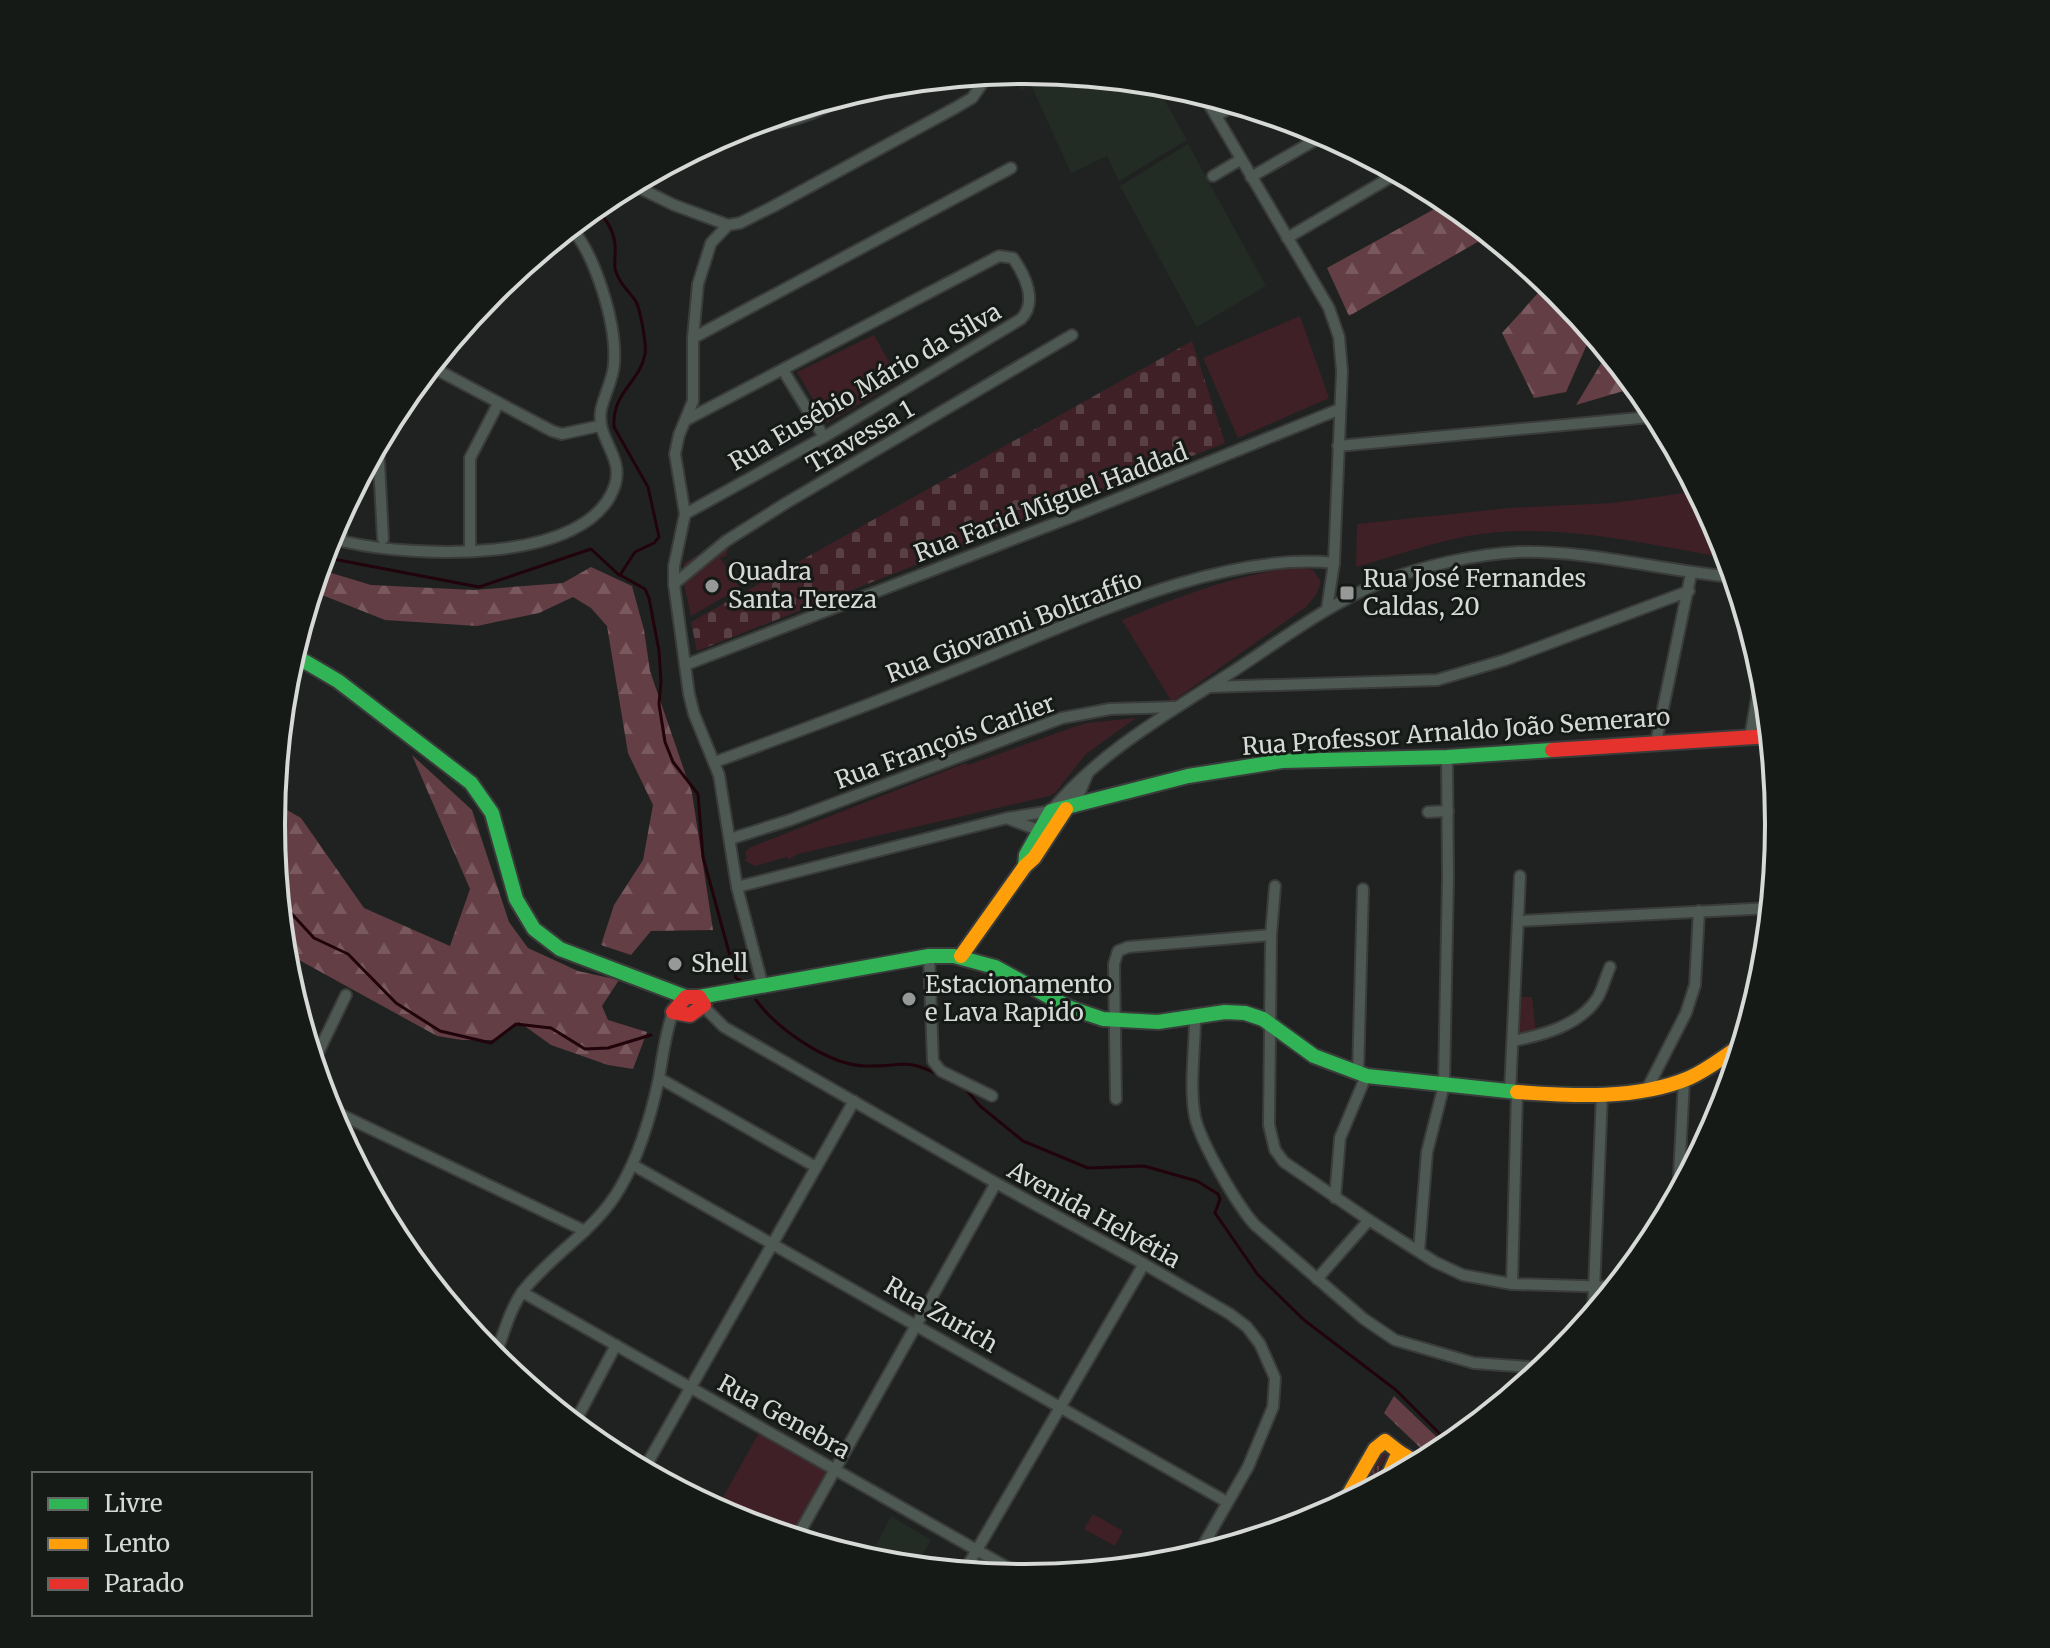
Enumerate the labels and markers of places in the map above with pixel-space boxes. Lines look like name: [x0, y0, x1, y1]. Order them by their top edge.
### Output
place label: Quadra Santa Tereza: [728, 556, 877, 615]
place label: Rua José Fernandes Caldas, 20: [1363, 563, 1586, 622]
marker: Quadra Santa Tereza: [703, 577, 721, 595]
marker: Rua José Fernandes Caldas, 20: [1338, 584, 1356, 602]
place label: Shell: [691, 948, 748, 979]
marker: Shell: [666, 955, 684, 973]
place label: Estacionamento e Lava Rapido: [925, 969, 1112, 1028]
marker: Estacionamento e Lava Rapido: [900, 990, 918, 1008]

